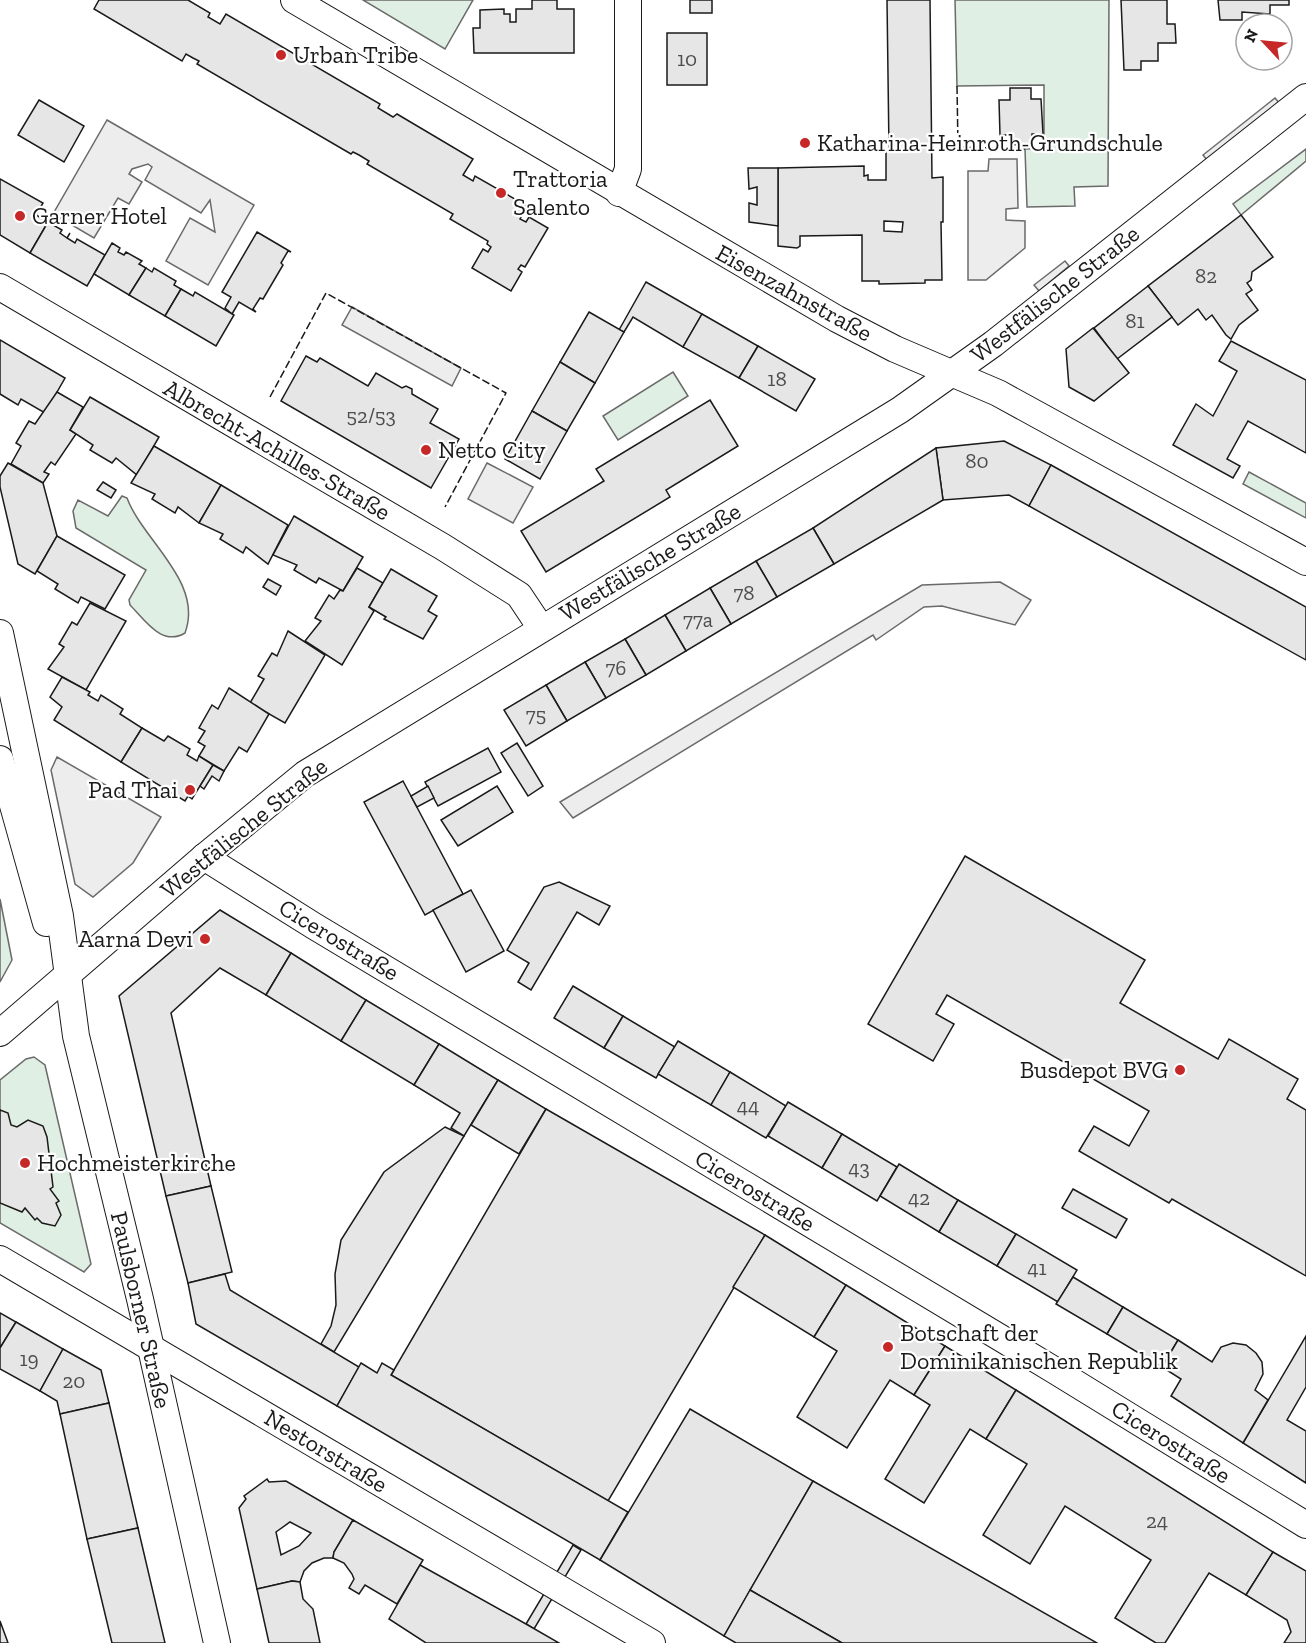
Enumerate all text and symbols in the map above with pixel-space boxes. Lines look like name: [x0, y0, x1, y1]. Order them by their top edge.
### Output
north arrow: [1234, 12, 1294, 72]
text: N: [1240, 26, 1262, 45]
place label: Urban Tribe: [293, 40, 418, 69]
house number: 10: [677, 46, 697, 71]
marker: Urban Tribe: [274, 48, 288, 62]
place label: Katharina-Heinroth-Grundschule: [817, 128, 1163, 157]
marker: Katharina-Heinroth-Grundschule: [798, 136, 812, 150]
place label: Trattoria Salento: [513, 164, 608, 221]
marker: Trattoria Salento: [494, 186, 508, 200]
place label: Garner Hotel: [32, 201, 167, 230]
marker: Garner Hotel: [13, 209, 27, 223]
street label: Westfälische Straße: [964, 219, 1145, 369]
street label: Eisenzahnstraße: [711, 238, 878, 347]
house number: 82: [1195, 263, 1217, 288]
house number: 81: [1125, 308, 1145, 333]
house number: 18: [767, 366, 787, 391]
street label: Albrecht-Achilles-Straße: [159, 373, 396, 526]
house number: 52/53: [346, 403, 396, 428]
place label: Netto City: [438, 435, 546, 464]
marker: Netto City: [419, 443, 433, 457]
house number: 80: [965, 448, 989, 473]
street label: Westfälische Straße: [554, 496, 746, 627]
house number: 78: [733, 580, 755, 605]
house number: 77a: [683, 607, 713, 632]
house number: 76: [605, 655, 627, 680]
house number: 75: [526, 702, 546, 727]
street label: Westfälische Straße: [154, 751, 333, 904]
place label: Pad Thai: [88, 775, 178, 804]
marker: Pad Thai: [183, 783, 197, 797]
street label: Cicerostraße: [274, 892, 405, 987]
place label: Aarna Devi: [78, 924, 193, 953]
marker: Aarna Devi: [198, 932, 212, 946]
place label: Busdepot BVG: [1020, 1055, 1168, 1084]
marker: Busdepot BVG: [1173, 1063, 1187, 1077]
house number: 44: [737, 1093, 759, 1118]
street label: Cicerostraße: [690, 1143, 821, 1238]
place label: Hochmeisterkirche: [37, 1148, 236, 1177]
house number: 43: [848, 1155, 870, 1180]
marker: Hochmeisterkirche: [18, 1156, 32, 1170]
house number: 42: [908, 1185, 930, 1210]
street label: Paulsborner Straße: [105, 1209, 178, 1411]
house number: 41: [1027, 1255, 1047, 1280]
place label: Botschaft der Dominikanischen Republik: [900, 1318, 1179, 1375]
marker: Botschaft der Dominikanischen Republik: [881, 1340, 895, 1354]
house number: 19: [19, 1346, 39, 1371]
house number: 20: [63, 1368, 85, 1393]
street label: Cicerostraße: [1106, 1394, 1236, 1490]
street label: Nestorstraße: [260, 1403, 393, 1499]
house number: 24: [1146, 1508, 1168, 1533]

